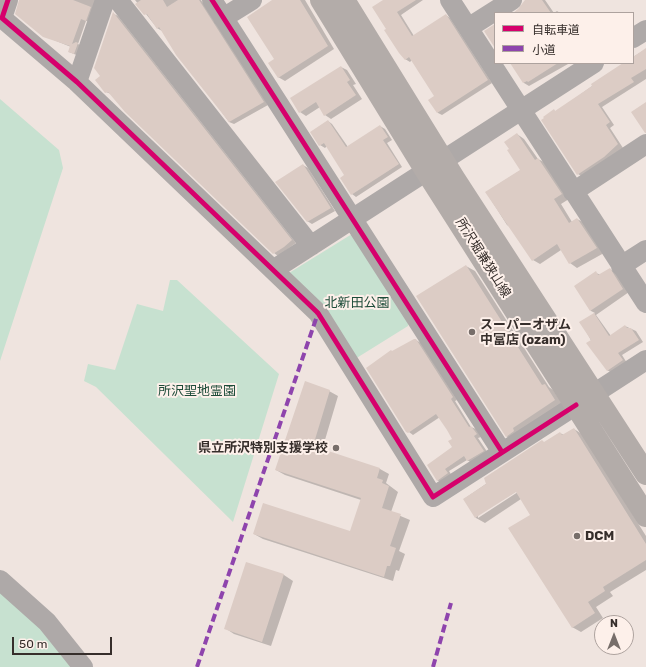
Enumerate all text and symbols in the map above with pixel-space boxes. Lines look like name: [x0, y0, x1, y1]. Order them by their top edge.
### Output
legend: [494, 12, 634, 64]
text: 自転車道: [532, 23, 580, 37]
text: 小道: [532, 43, 556, 57]
street label: 所沢堀兼狭山線: [452, 215, 514, 301]
park label: 北新田公園: [325, 295, 389, 311]
place label: スーパーオザム 中富店 (ozam): [480, 317, 571, 348]
marker: スーパーオザム 中富店 (ozam): [467, 327, 477, 337]
park label: 所沢聖地霊園: [158, 383, 236, 399]
place label: 県立所沢特別支援学校: [198, 440, 328, 456]
marker: 県立所沢特別支援学校: [331, 443, 341, 453]
place label: DCM: [585, 528, 614, 544]
marker: DCM: [572, 531, 582, 541]
north arrow: [594, 615, 634, 655]
text: N: [610, 617, 618, 630]
scale bar: [14, 629, 114, 655]
text: 50 m: [19, 637, 47, 651]

